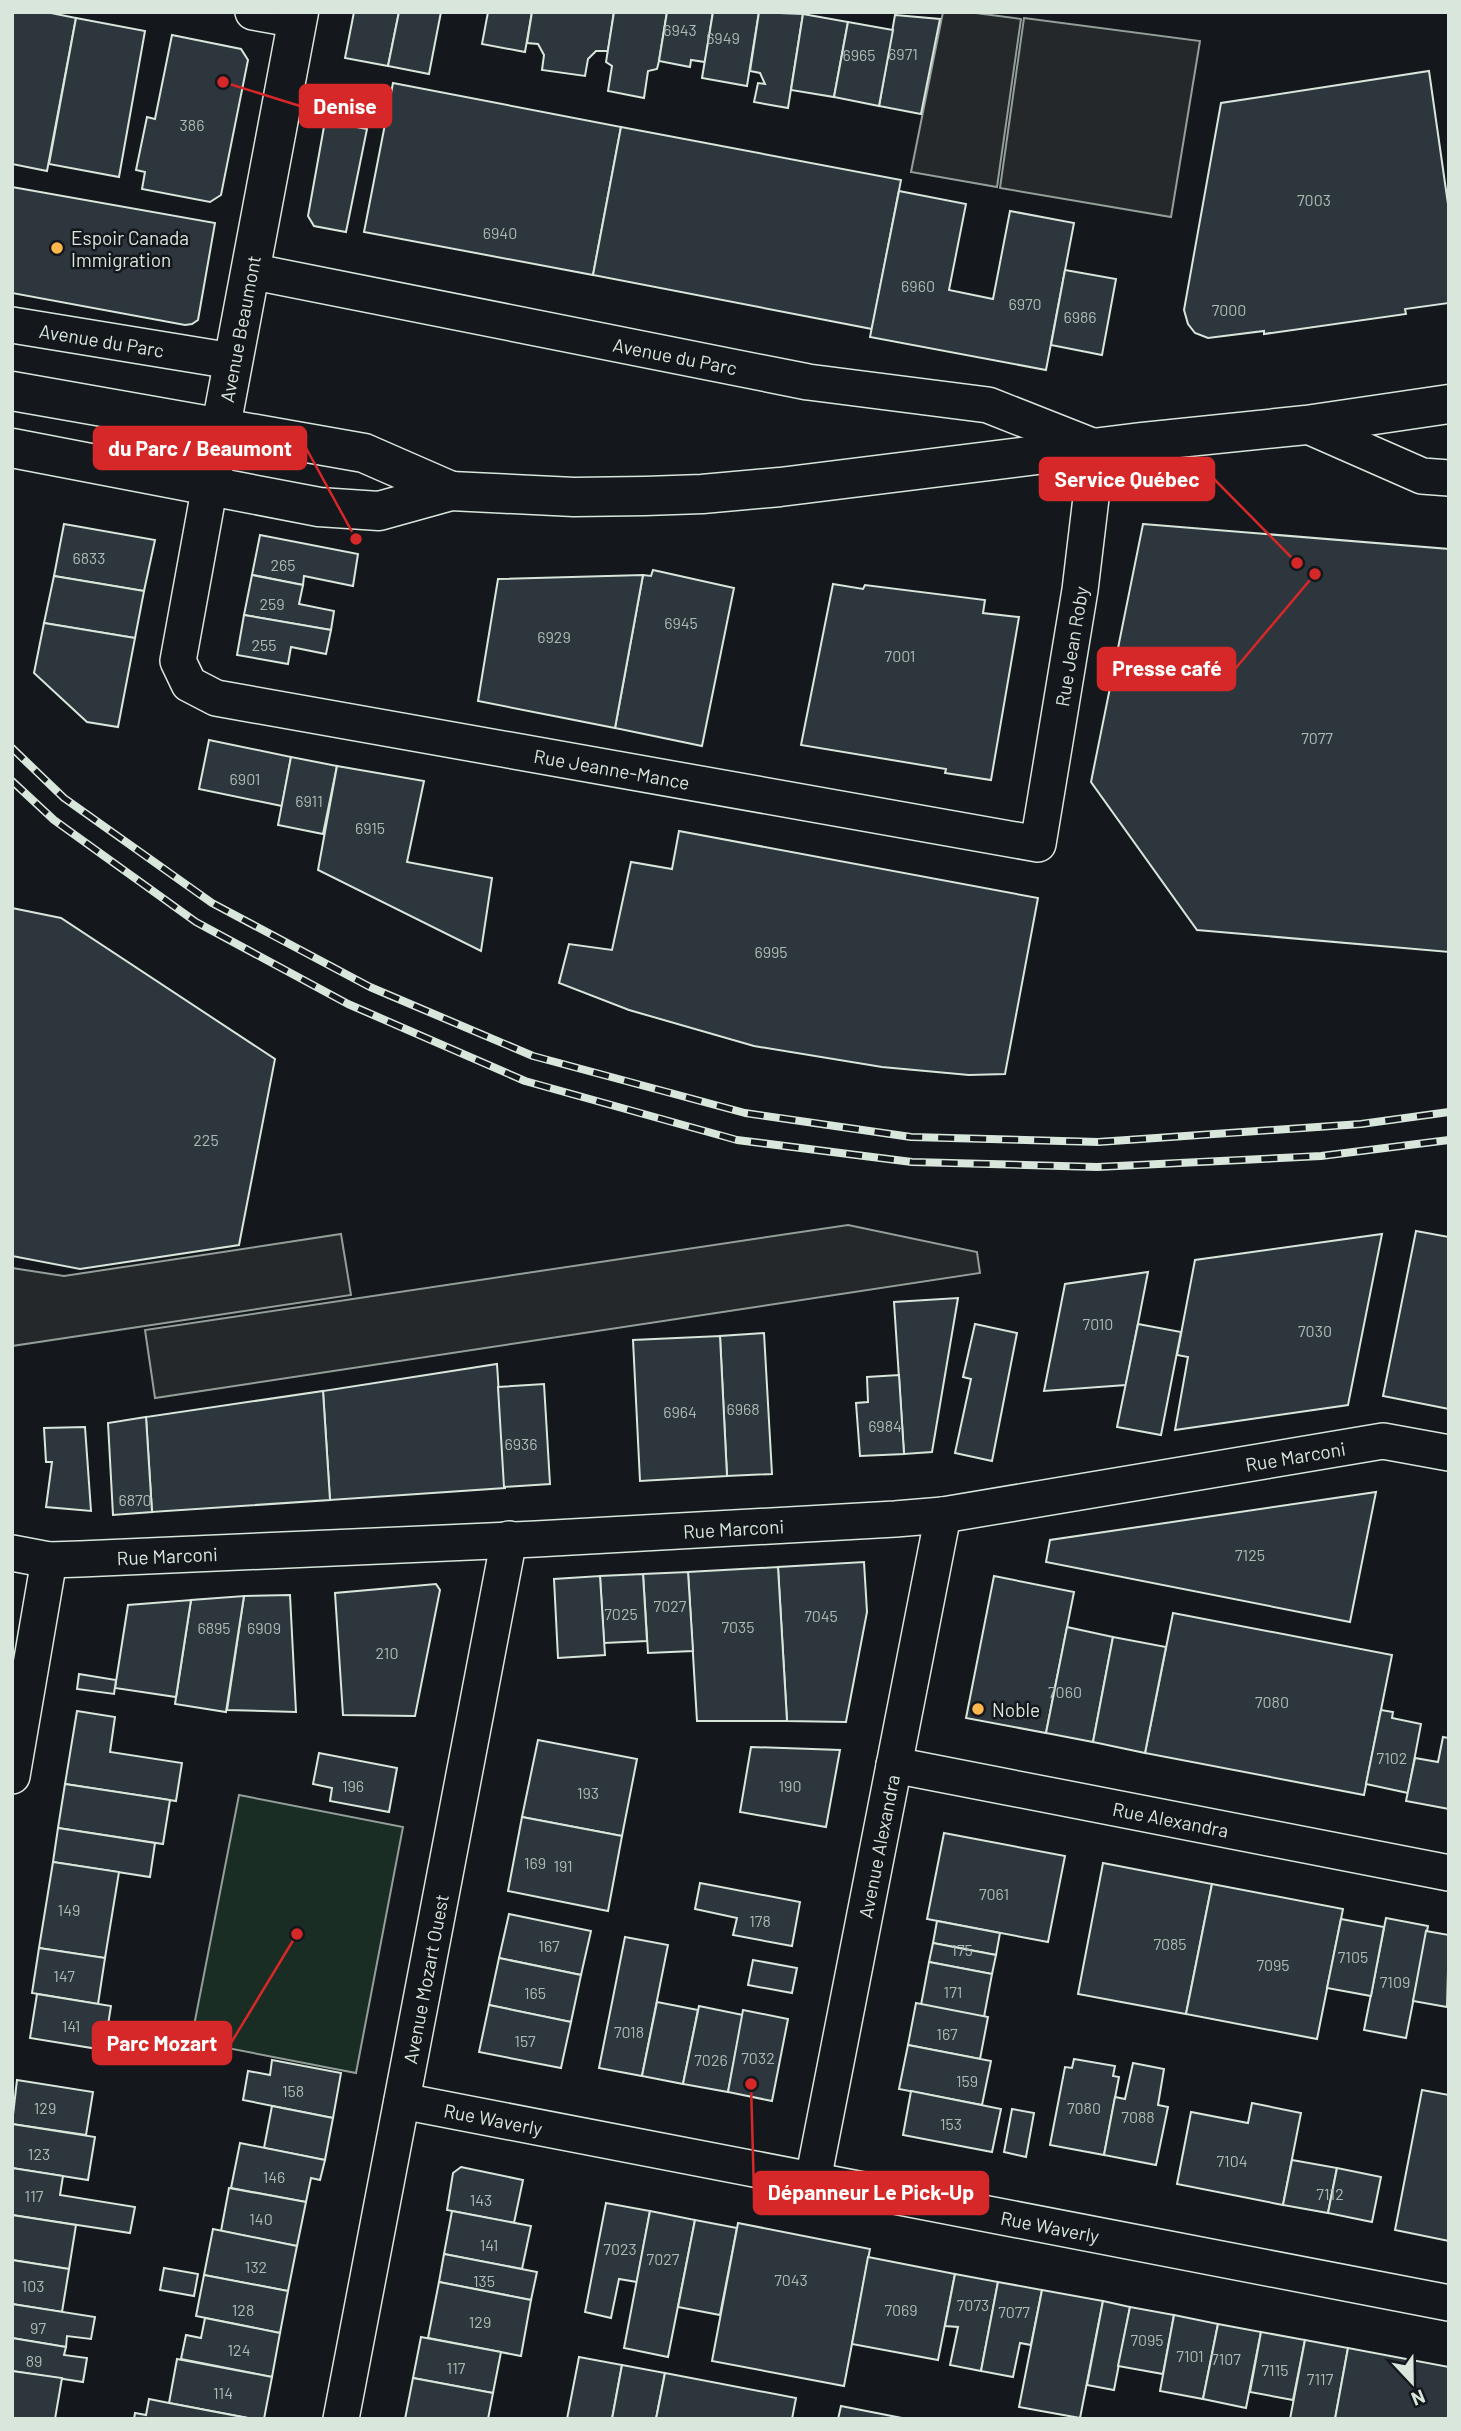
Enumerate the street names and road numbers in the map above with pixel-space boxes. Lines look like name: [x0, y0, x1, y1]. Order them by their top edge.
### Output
street label: Avenue Beaumont: [214, 253, 265, 404]
street label: Avenue du Parc: [38, 318, 166, 361]
street label: Avenue du Parc: [611, 333, 739, 379]
street label: Rue Jean Roby: [1049, 584, 1092, 708]
street label: Rue Jeanne-Mance: [532, 743, 692, 793]
street label: Rue Marconi: [1243, 1436, 1347, 1475]
street label: Rue Marconi: [682, 1514, 785, 1542]
street label: Rue Marconi: [116, 1541, 218, 1569]
street label: Avenue Alexandra: [853, 1772, 904, 1920]
street label: Rue Alexandra: [1111, 1796, 1231, 1841]
street label: Avenue Mozart Ouest: [398, 1892, 452, 2066]
street label: Rue Waverly: [442, 2098, 545, 2139]
street label: Rue Waverly: [999, 2205, 1102, 2247]

